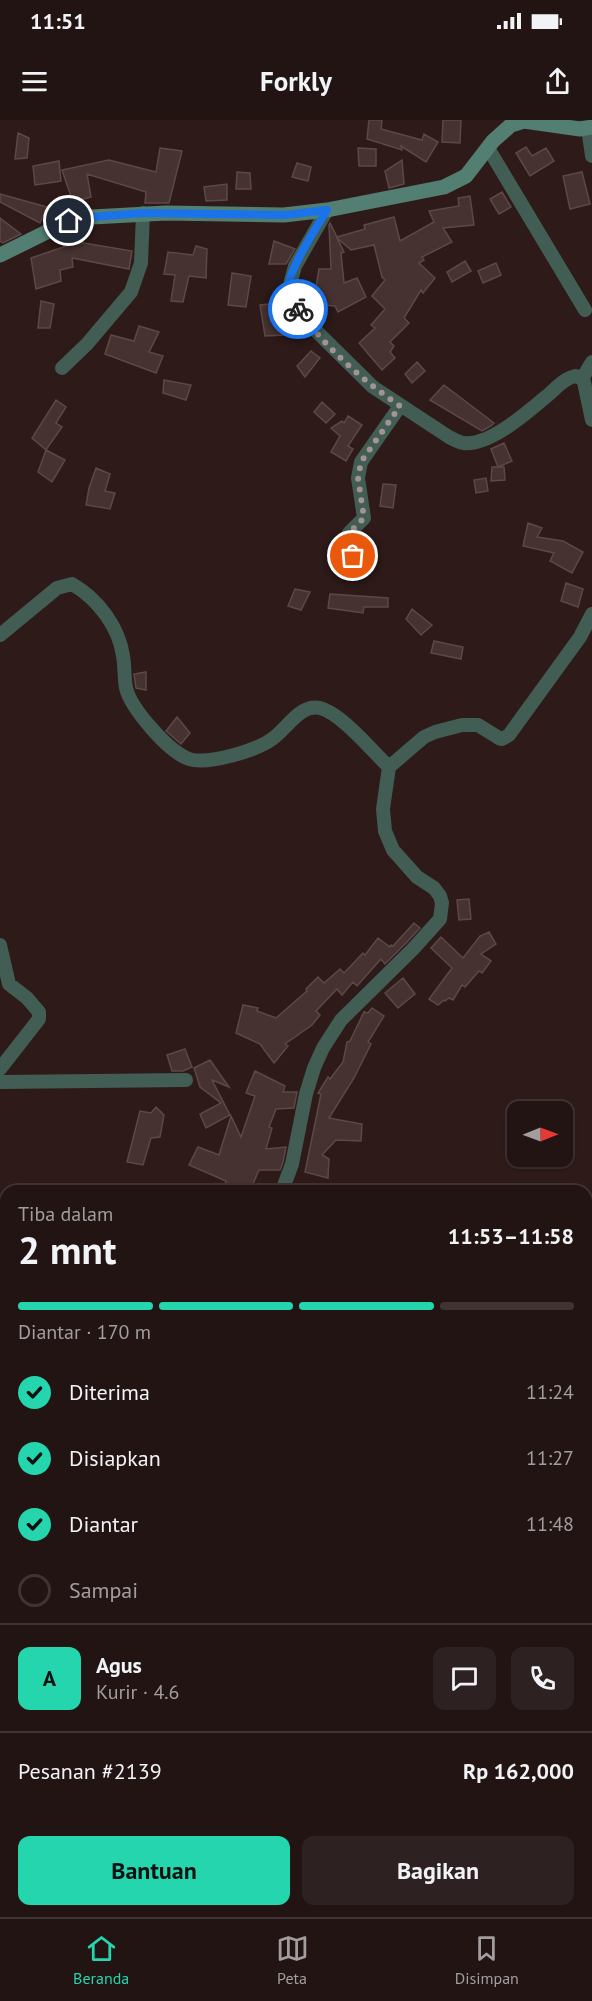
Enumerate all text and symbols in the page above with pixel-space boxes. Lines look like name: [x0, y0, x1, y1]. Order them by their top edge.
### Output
text: 11:51: [30, 7, 86, 35]
text: Forkly: [260, 64, 332, 98]
icon: menu: [18, 65, 51, 98]
icon: share: [541, 65, 574, 98]
pin: [43, 195, 94, 246]
icon: home: [52, 204, 85, 237]
courier: [268, 279, 328, 339]
icon: bike: [282, 293, 315, 326]
pin: [327, 530, 378, 581]
icon: bag: [336, 539, 369, 572]
north arrow: [507, 1101, 573, 1167]
map controls: [507, 1101, 573, 1167]
text: Tiba dalam: [18, 1201, 113, 1227]
text: 11:53–11:58: [448, 1222, 574, 1250]
text: 2 mnt: [18, 1224, 116, 1275]
text: Diantar · 170 m: [18, 1319, 151, 1345]
icon: check: [18, 1376, 51, 1409]
text: Diterima: [69, 1378, 150, 1406]
text: 11:24: [526, 1379, 574, 1405]
icon: check: [18, 1442, 51, 1475]
text: Disiapkan: [69, 1444, 161, 1472]
text: 11:27: [526, 1445, 574, 1471]
icon: check: [18, 1508, 51, 1541]
text: Diantar: [69, 1510, 138, 1538]
text: 11:48: [526, 1511, 574, 1537]
text: Sampai: [69, 1576, 138, 1604]
button: chat: [433, 1647, 496, 1710]
button: phone: [511, 1647, 574, 1710]
text: Agus: [96, 1651, 142, 1679]
text: A: [43, 1664, 56, 1692]
text: Kurir · 4.6: [96, 1679, 179, 1705]
text: Pesanan #2139: [18, 1757, 162, 1785]
text: Rp 162,000: [463, 1757, 574, 1785]
button: Bantuan: [18, 1836, 290, 1905]
button: Bagikan: [302, 1836, 574, 1905]
tab: Beranda: [73, 1932, 129, 1988]
tab: Peta: [276, 1932, 309, 1988]
tab: Disimpan: [455, 1932, 519, 1988]

